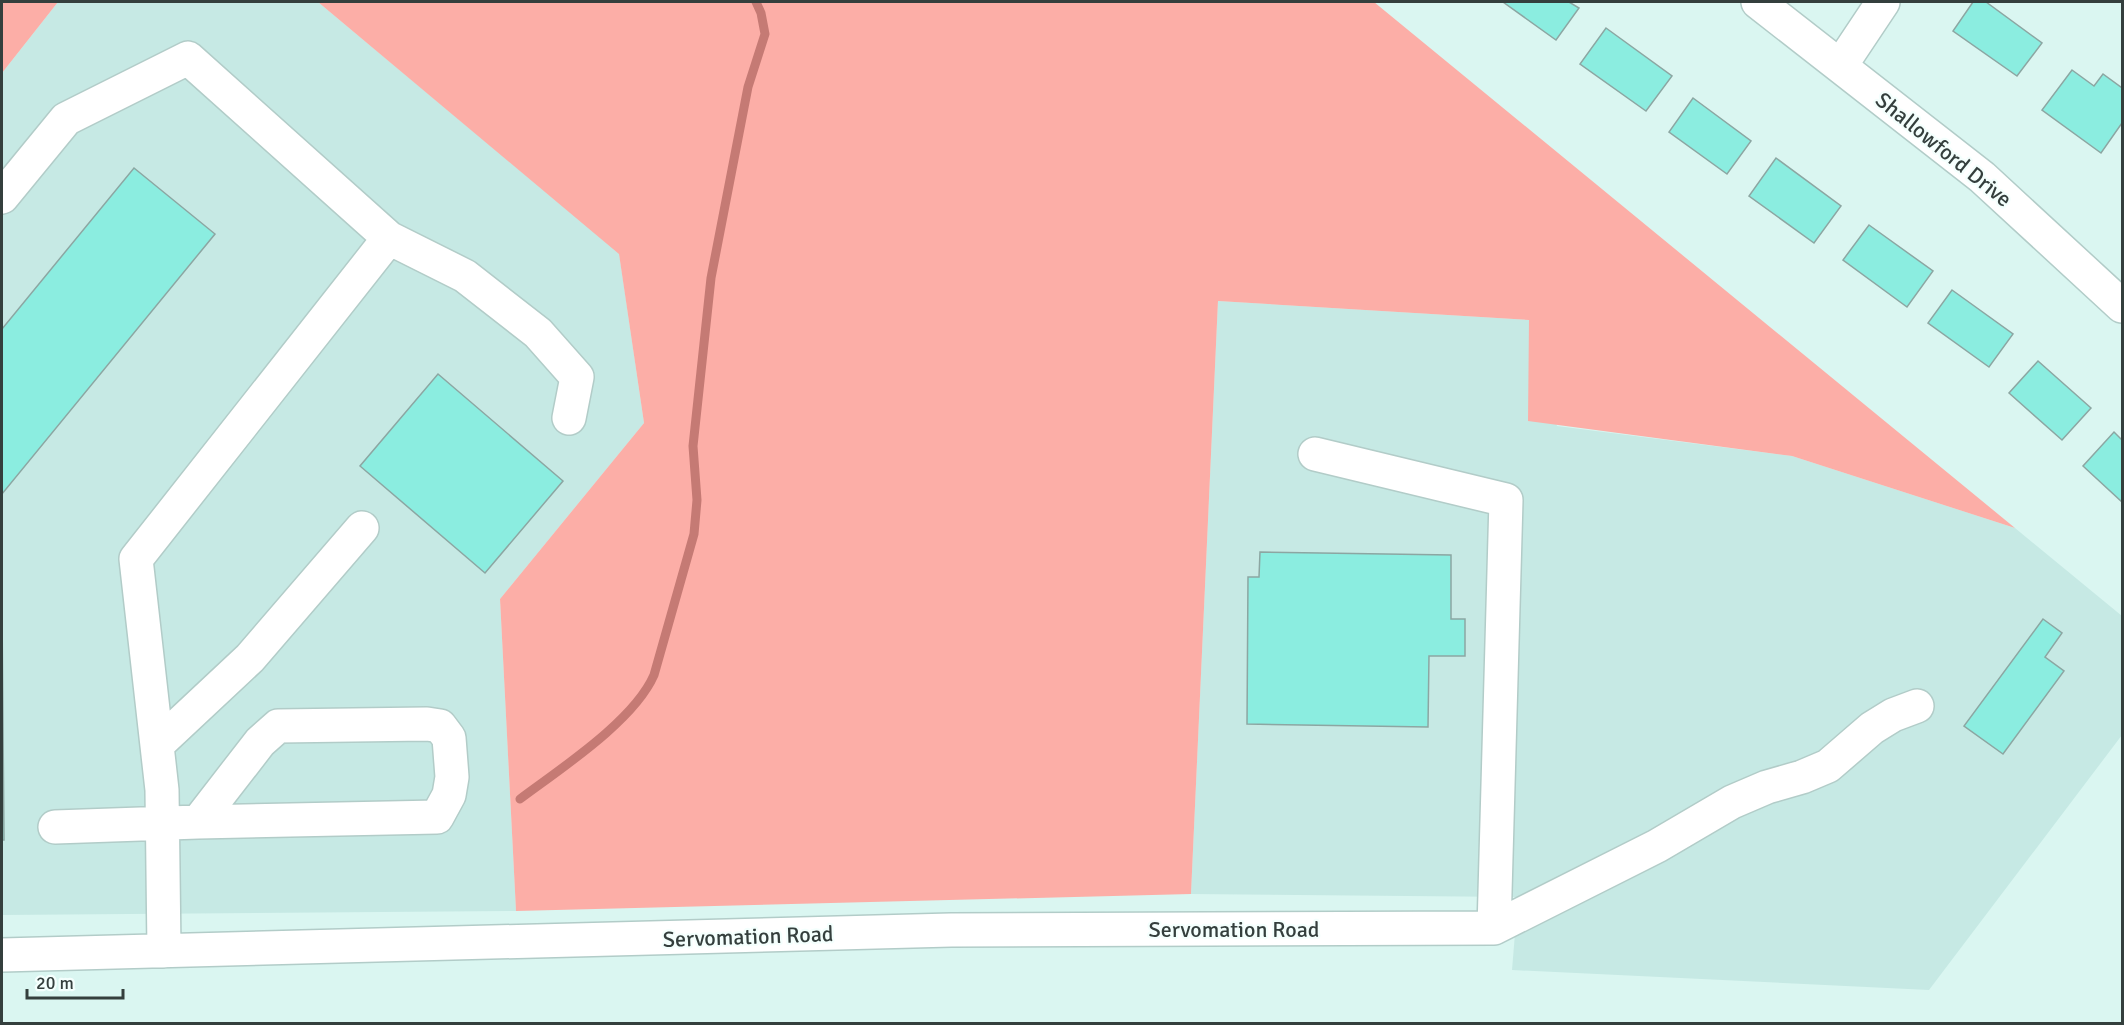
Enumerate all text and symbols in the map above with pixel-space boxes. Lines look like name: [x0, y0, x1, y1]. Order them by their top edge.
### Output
street label: Shallowford Drive: [1870, 86, 2017, 213]
street label: Servomation Road: [1149, 916, 1319, 943]
street label: Servomation Road: [662, 920, 834, 953]
scale bar: [27, 962, 123, 1000]
text: 20 m: [36, 972, 74, 994]

